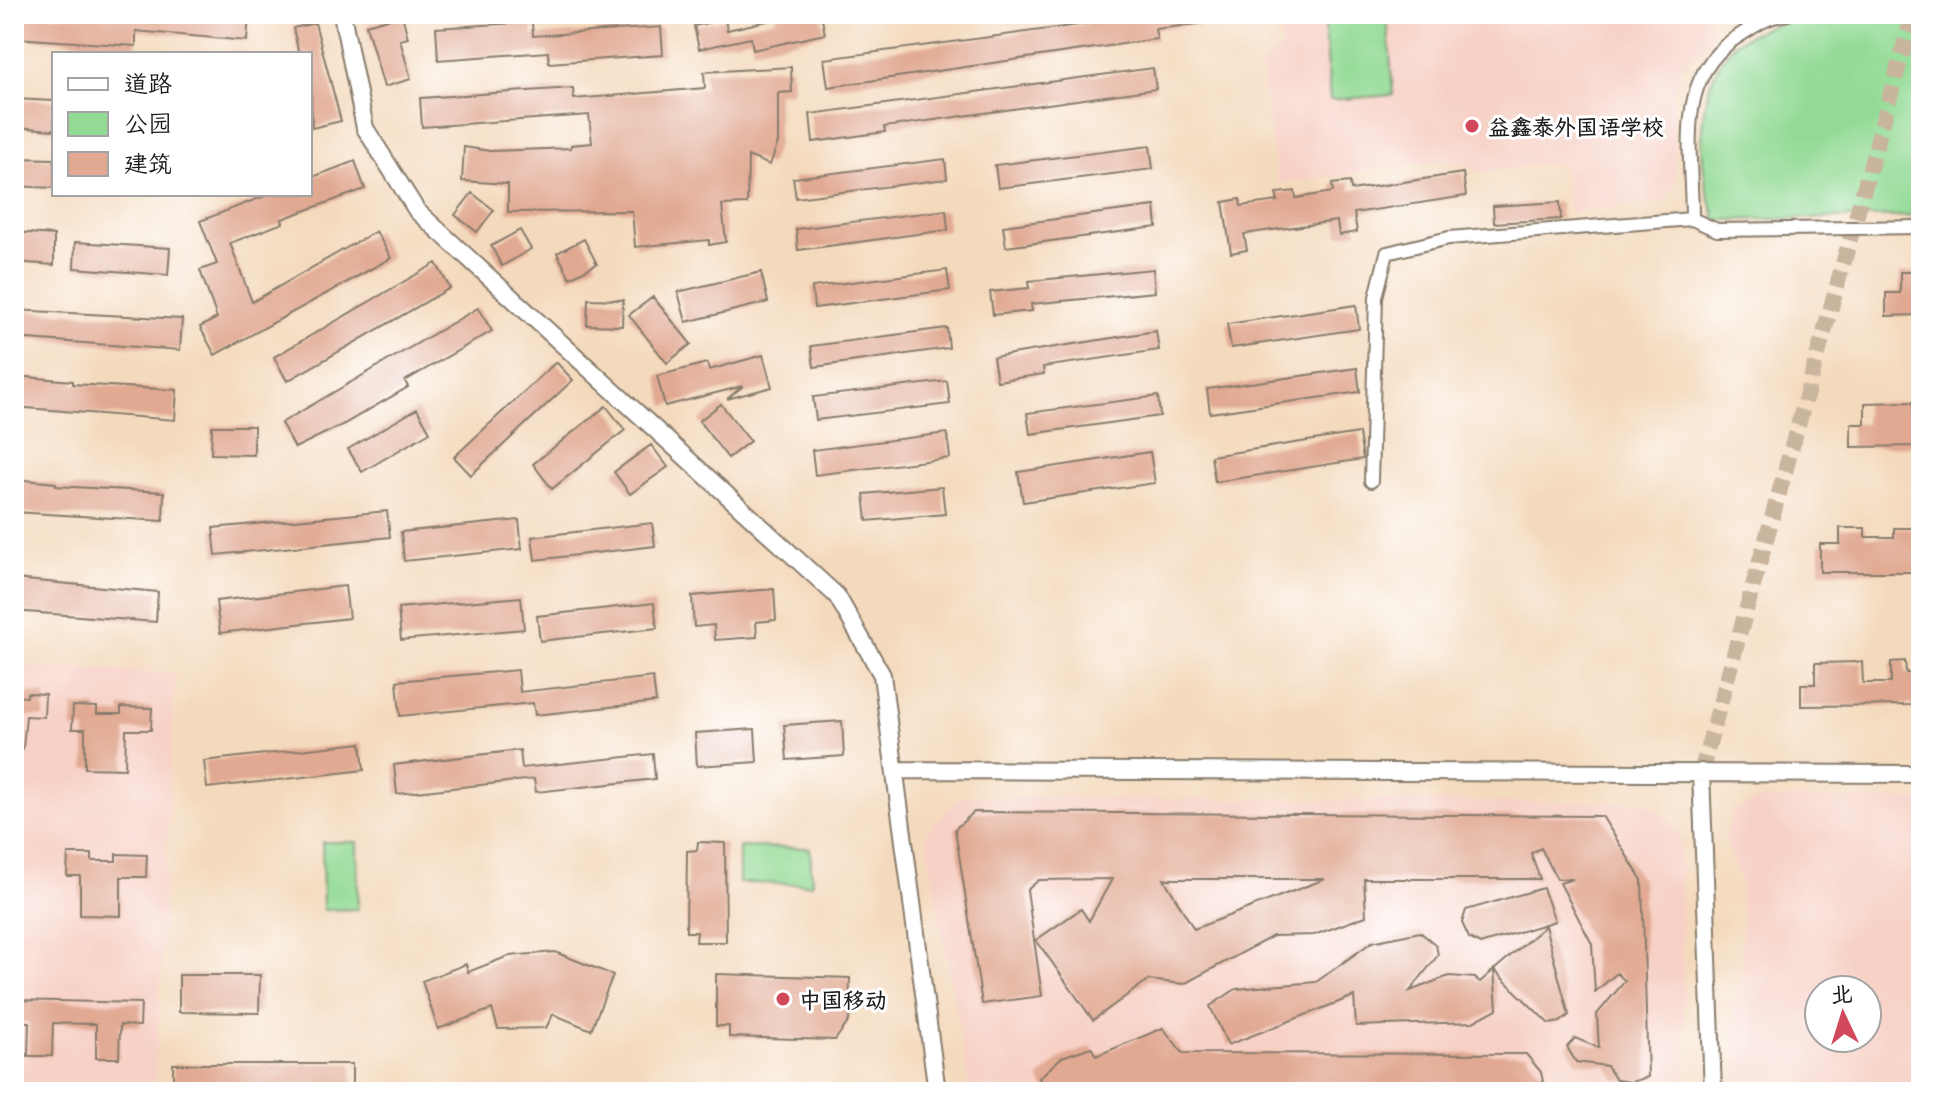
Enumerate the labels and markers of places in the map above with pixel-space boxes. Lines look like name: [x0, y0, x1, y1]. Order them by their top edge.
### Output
place label: 益鑫泰外国语学校: [1488, 112, 1664, 141]
marker: 益鑫泰外国语学校: [1463, 117, 1481, 135]
place label: 中国移动: [799, 985, 887, 1014]
marker: 中国移动: [774, 990, 792, 1008]

